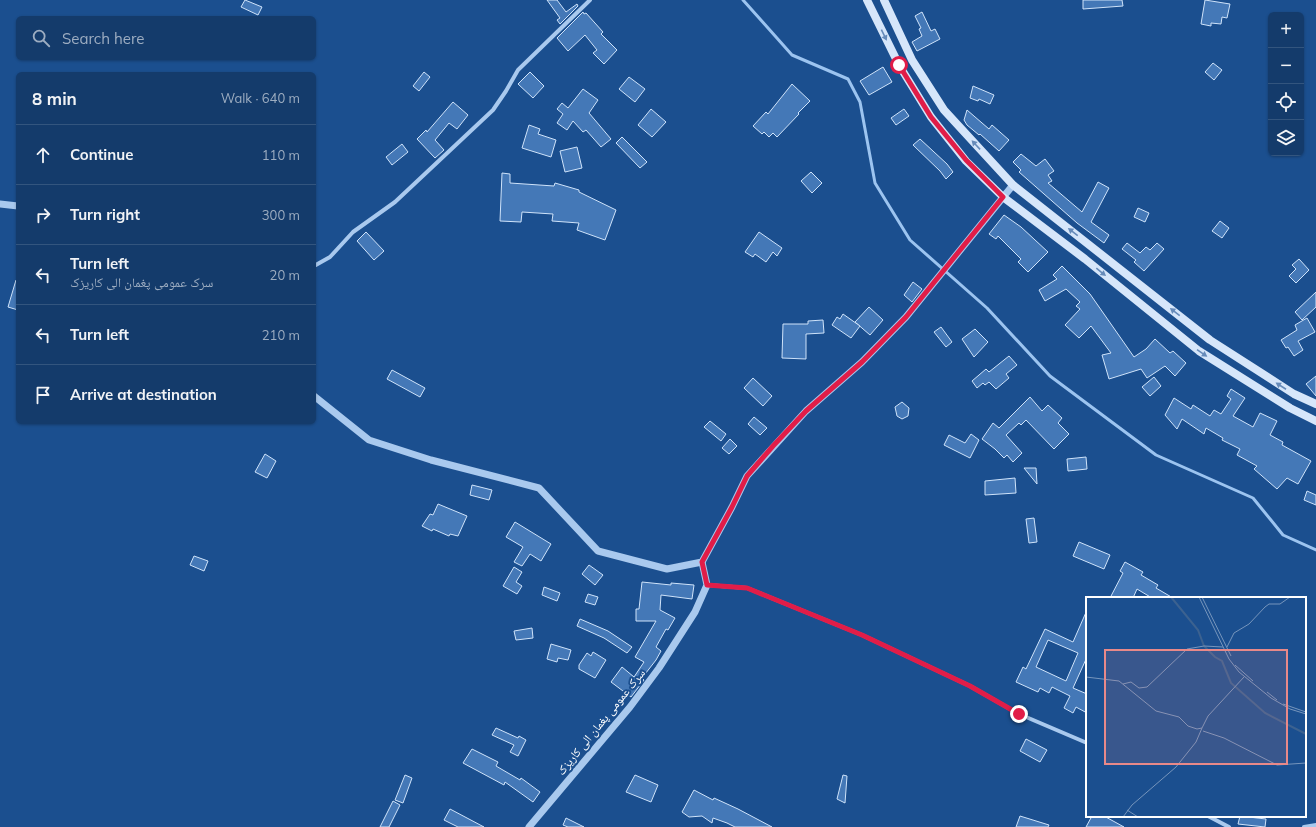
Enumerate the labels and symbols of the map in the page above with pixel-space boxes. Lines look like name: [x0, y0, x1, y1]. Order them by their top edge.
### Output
one-way arrow: [881, 29, 887, 41]
route start: [890, 56, 908, 74]
one-way arrow: [971, 140, 981, 150]
one-way arrow: [1067, 227, 1078, 236]
one-way arrow: [1096, 267, 1106, 276]
one-way arrow: [1169, 308, 1180, 317]
one-way arrow: [1197, 349, 1208, 357]
one-way arrow: [1276, 382, 1286, 390]
inset map: [1086, 597, 1306, 817]
street label: سرک عمومی پغمان الی کاریزک: [553, 665, 648, 778]
route end: [1010, 705, 1028, 723]

